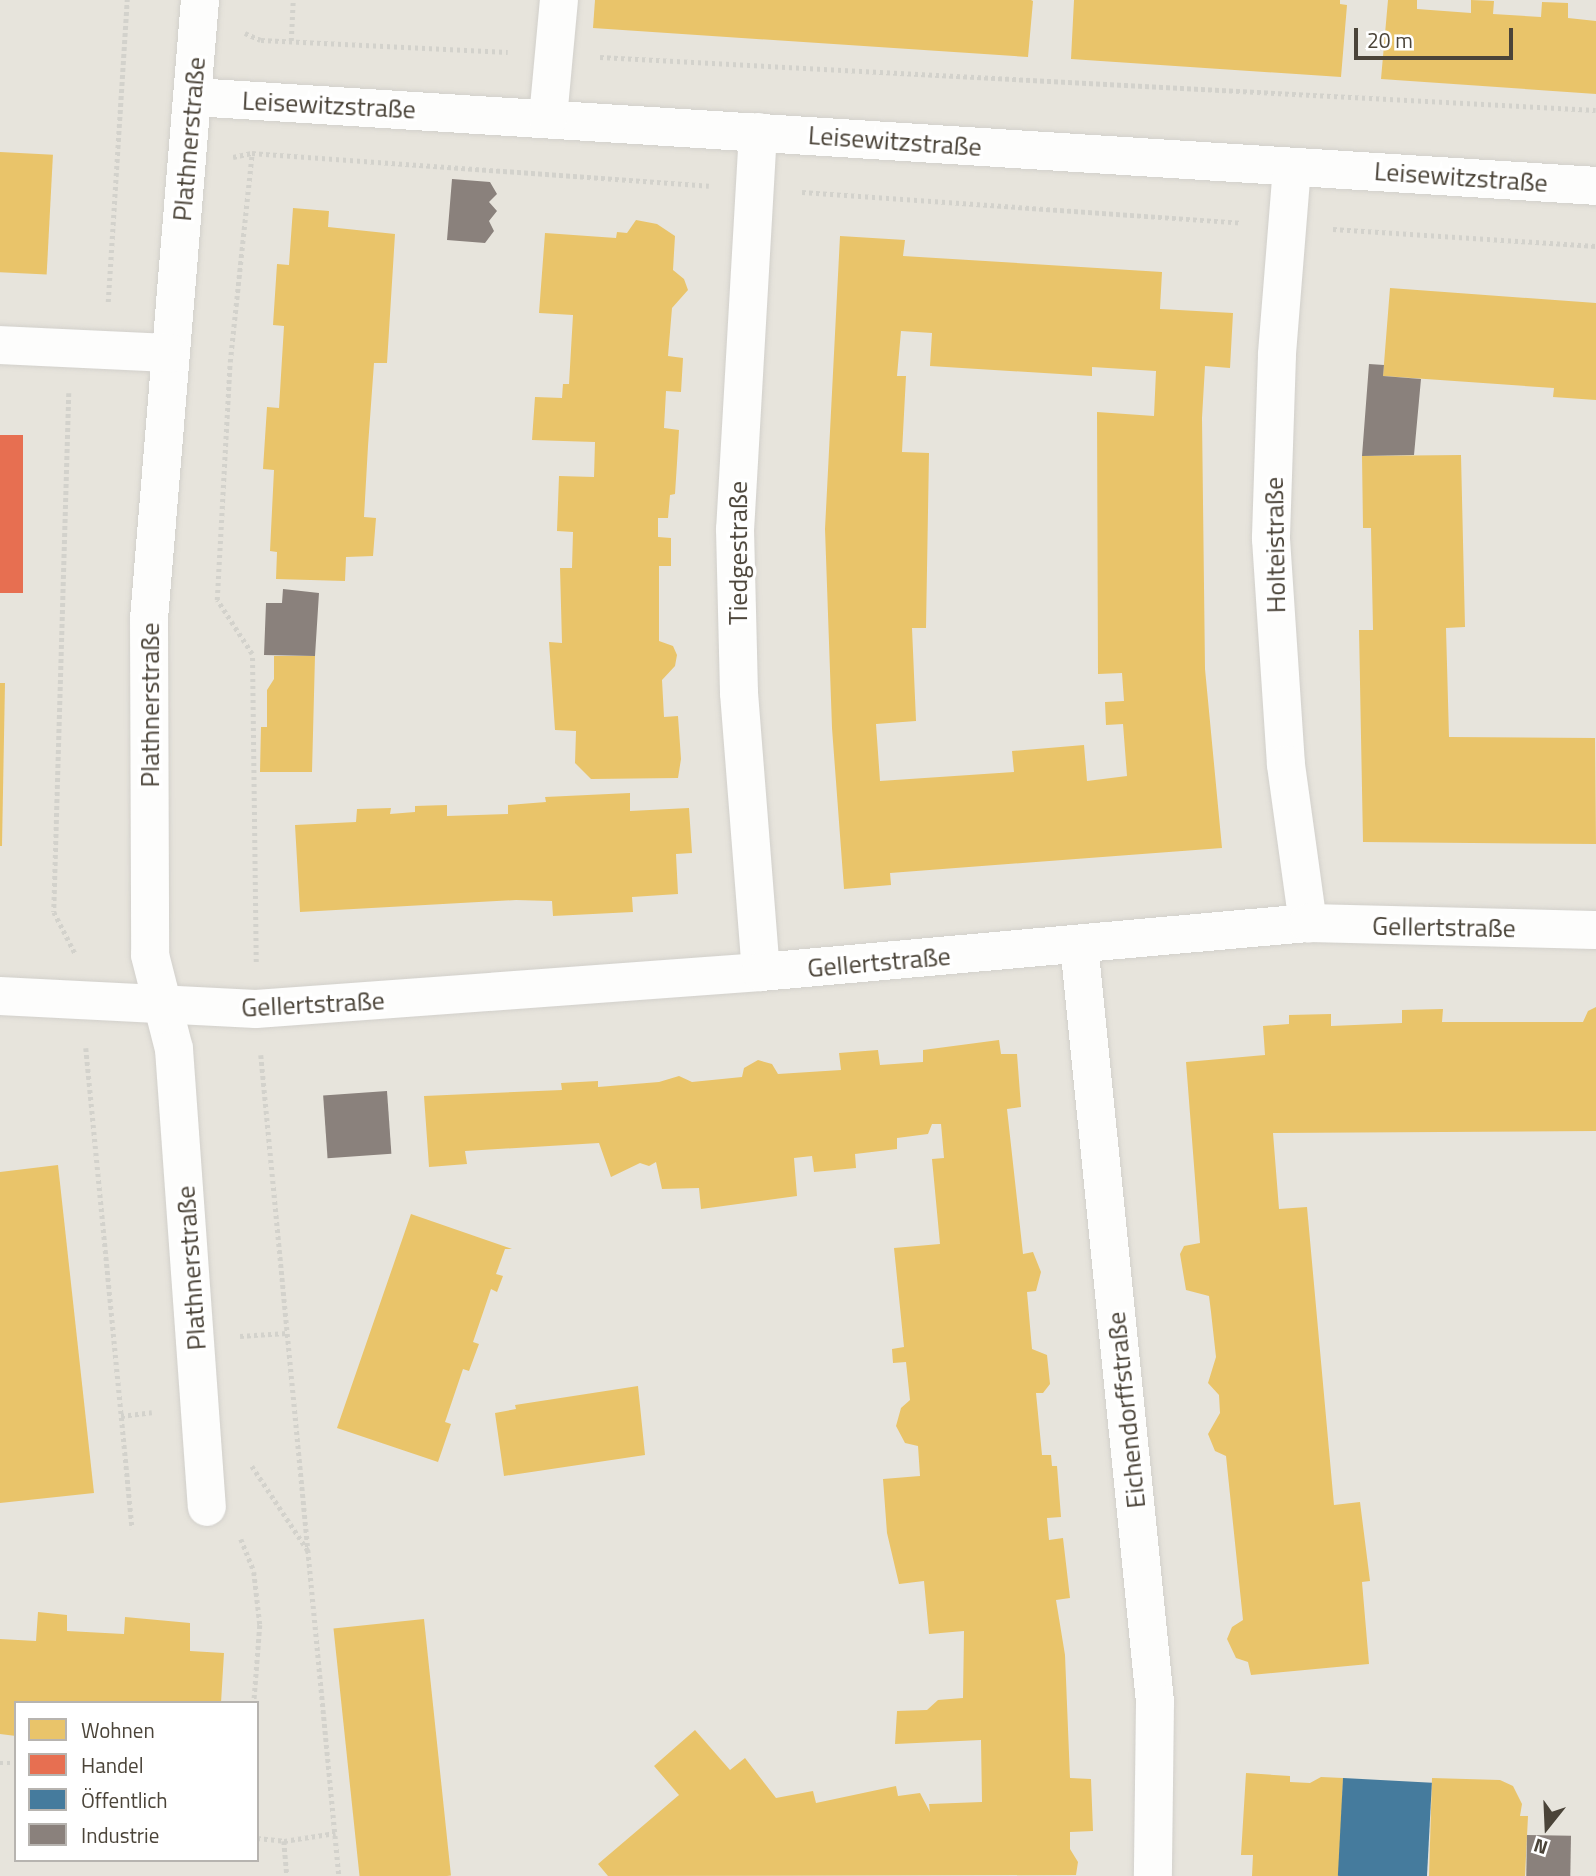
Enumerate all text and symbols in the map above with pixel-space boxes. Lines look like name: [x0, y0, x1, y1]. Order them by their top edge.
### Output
scale bar: [1358, 14, 1517, 58]
text: 20 m: [1367, 24, 1413, 56]
street label: Plathnerstraße: [166, 55, 212, 223]
street label: Leisewitzstraße: [241, 85, 417, 125]
street label: Leisewitzstraße: [807, 119, 983, 163]
street label: Leisewitzstraße: [1373, 155, 1549, 199]
street label: Holteistraße: [1258, 477, 1292, 613]
street label: Tiedgestraße: [722, 481, 754, 625]
street label: Plathnerstraße: [134, 623, 166, 787]
street label: Gellertstraße: [1372, 910, 1516, 944]
street label: Gellertstraße: [806, 940, 952, 984]
street label: Gellertstraße: [240, 985, 386, 1023]
street label: Plathnerstraße: [170, 1185, 212, 1351]
street label: Eichendorffstraße: [1100, 1310, 1152, 1510]
legend: [14, 1701, 259, 1862]
text: Wohnen: [81, 1714, 155, 1746]
text: Handel: [81, 1749, 144, 1781]
text: Öffentlich: [81, 1784, 168, 1816]
north arrow: [1512, 1792, 1582, 1862]
text: Industrie: [81, 1819, 159, 1851]
text: N: [1530, 1832, 1551, 1863]

